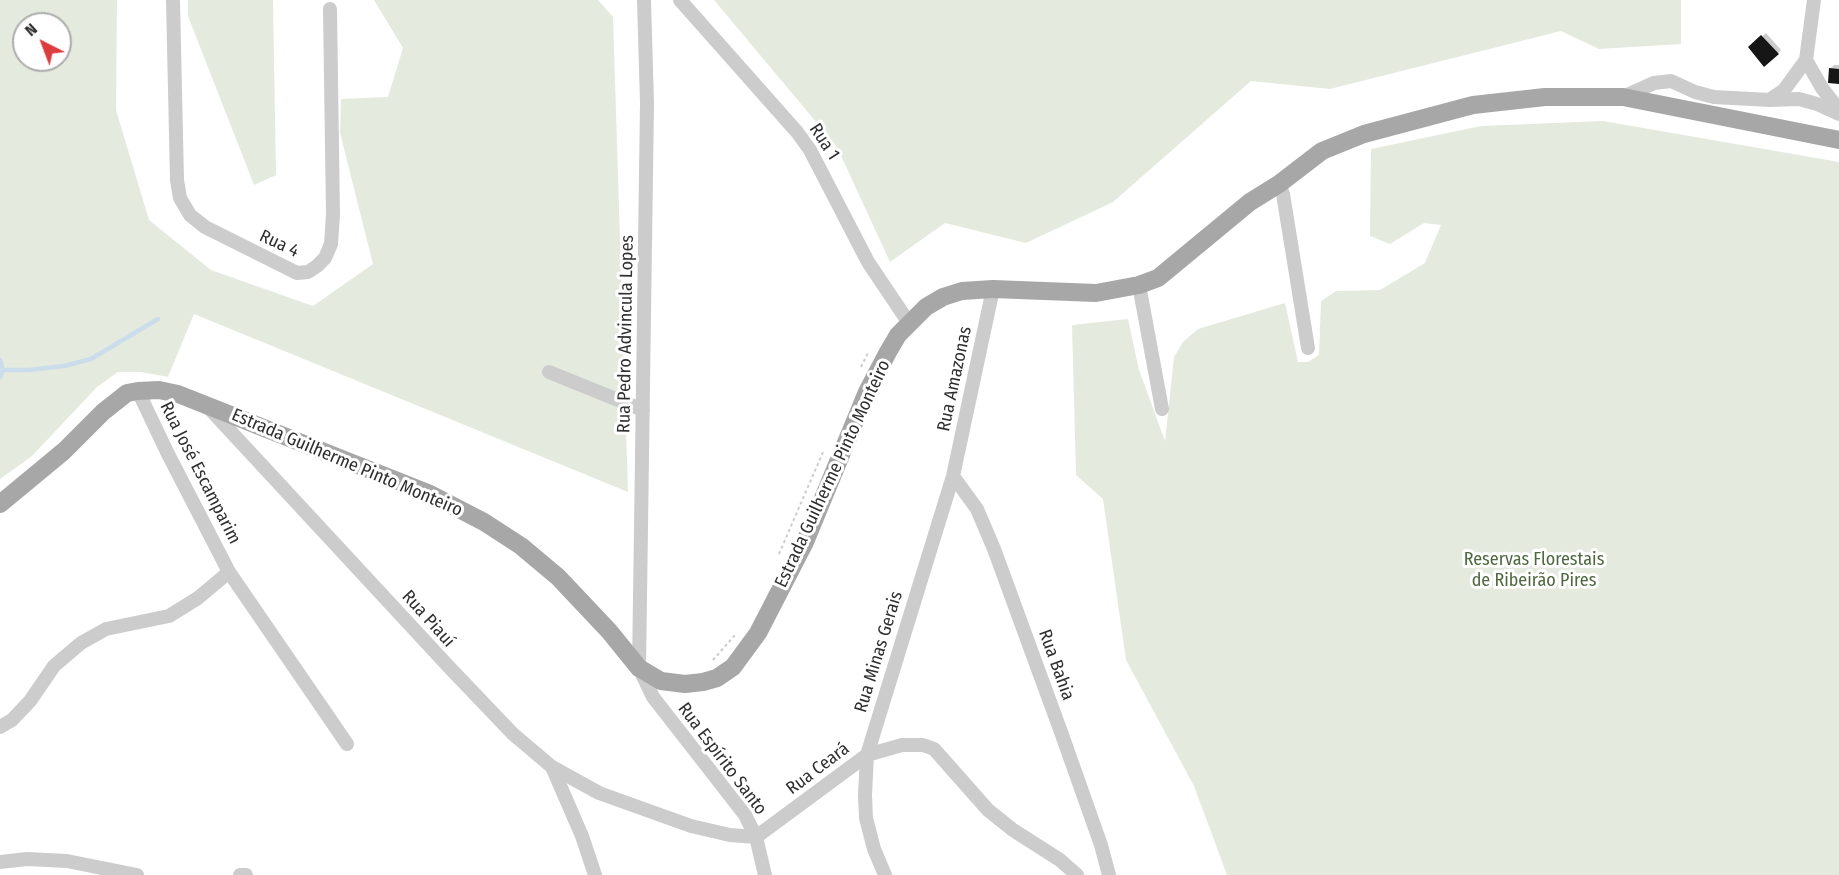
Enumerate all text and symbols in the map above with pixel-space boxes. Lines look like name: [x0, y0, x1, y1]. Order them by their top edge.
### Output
north arrow: [12, 12, 72, 72]
text: N: [21, 19, 41, 40]
street label: Rua 1: [804, 120, 844, 164]
street label: Rua 4: [256, 226, 302, 262]
street label: Rua Pedro Advincula Lopes: [613, 235, 639, 433]
street label: Rua Amazonas: [933, 325, 977, 433]
street label: Estrada Guilherme Pinto Monteiro: [771, 357, 895, 591]
street label: Rua José Escamparim: [155, 398, 245, 548]
street label: Estrada Guilherme Pinto Monteiro: [228, 404, 466, 522]
park label: Reservas Florestais de Ribeirão Pires: [1464, 549, 1604, 592]
street label: Rua Piauí: [397, 586, 459, 652]
street label: Rua Minas Gerais: [850, 589, 908, 715]
street label: Rua Bahia: [1033, 627, 1079, 703]
street label: Rua Espírito Santo: [673, 699, 771, 819]
street label: Rua Ceará: [782, 738, 854, 800]

